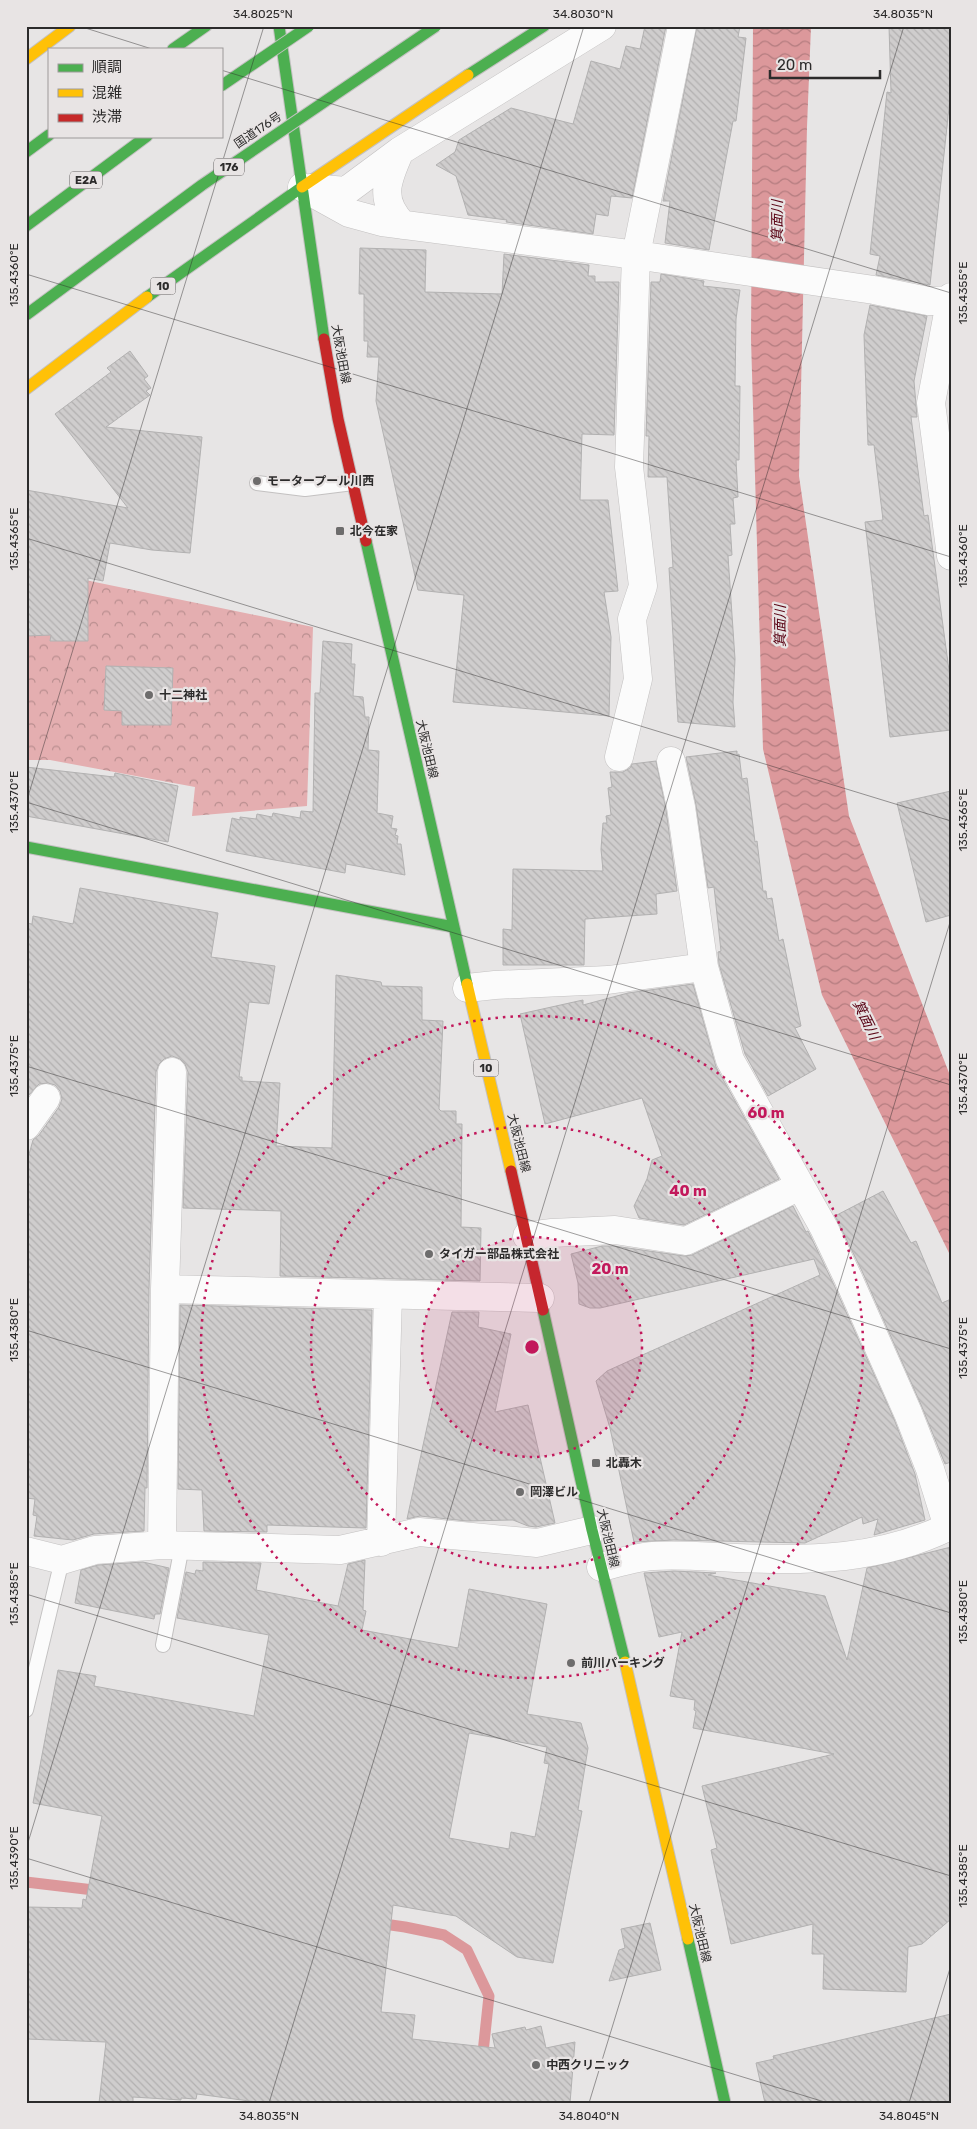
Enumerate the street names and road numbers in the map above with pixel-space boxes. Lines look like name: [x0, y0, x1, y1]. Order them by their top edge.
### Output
street label: 国道176号: [232, 109, 284, 151]
road number: 176: [214, 158, 244, 176]
road number: E2A: [70, 172, 102, 188]
road number: 10: [150, 278, 176, 294]
street label: 大阪池田線: [329, 323, 353, 385]
street label: 大阪池田線: [413, 718, 441, 780]
road number: 10: [474, 1060, 498, 1076]
street label: 大阪池田線: [505, 1112, 533, 1174]
street label: 大阪池田線: [594, 1507, 622, 1569]
street label: 大阪池田線: [686, 1902, 714, 1964]

